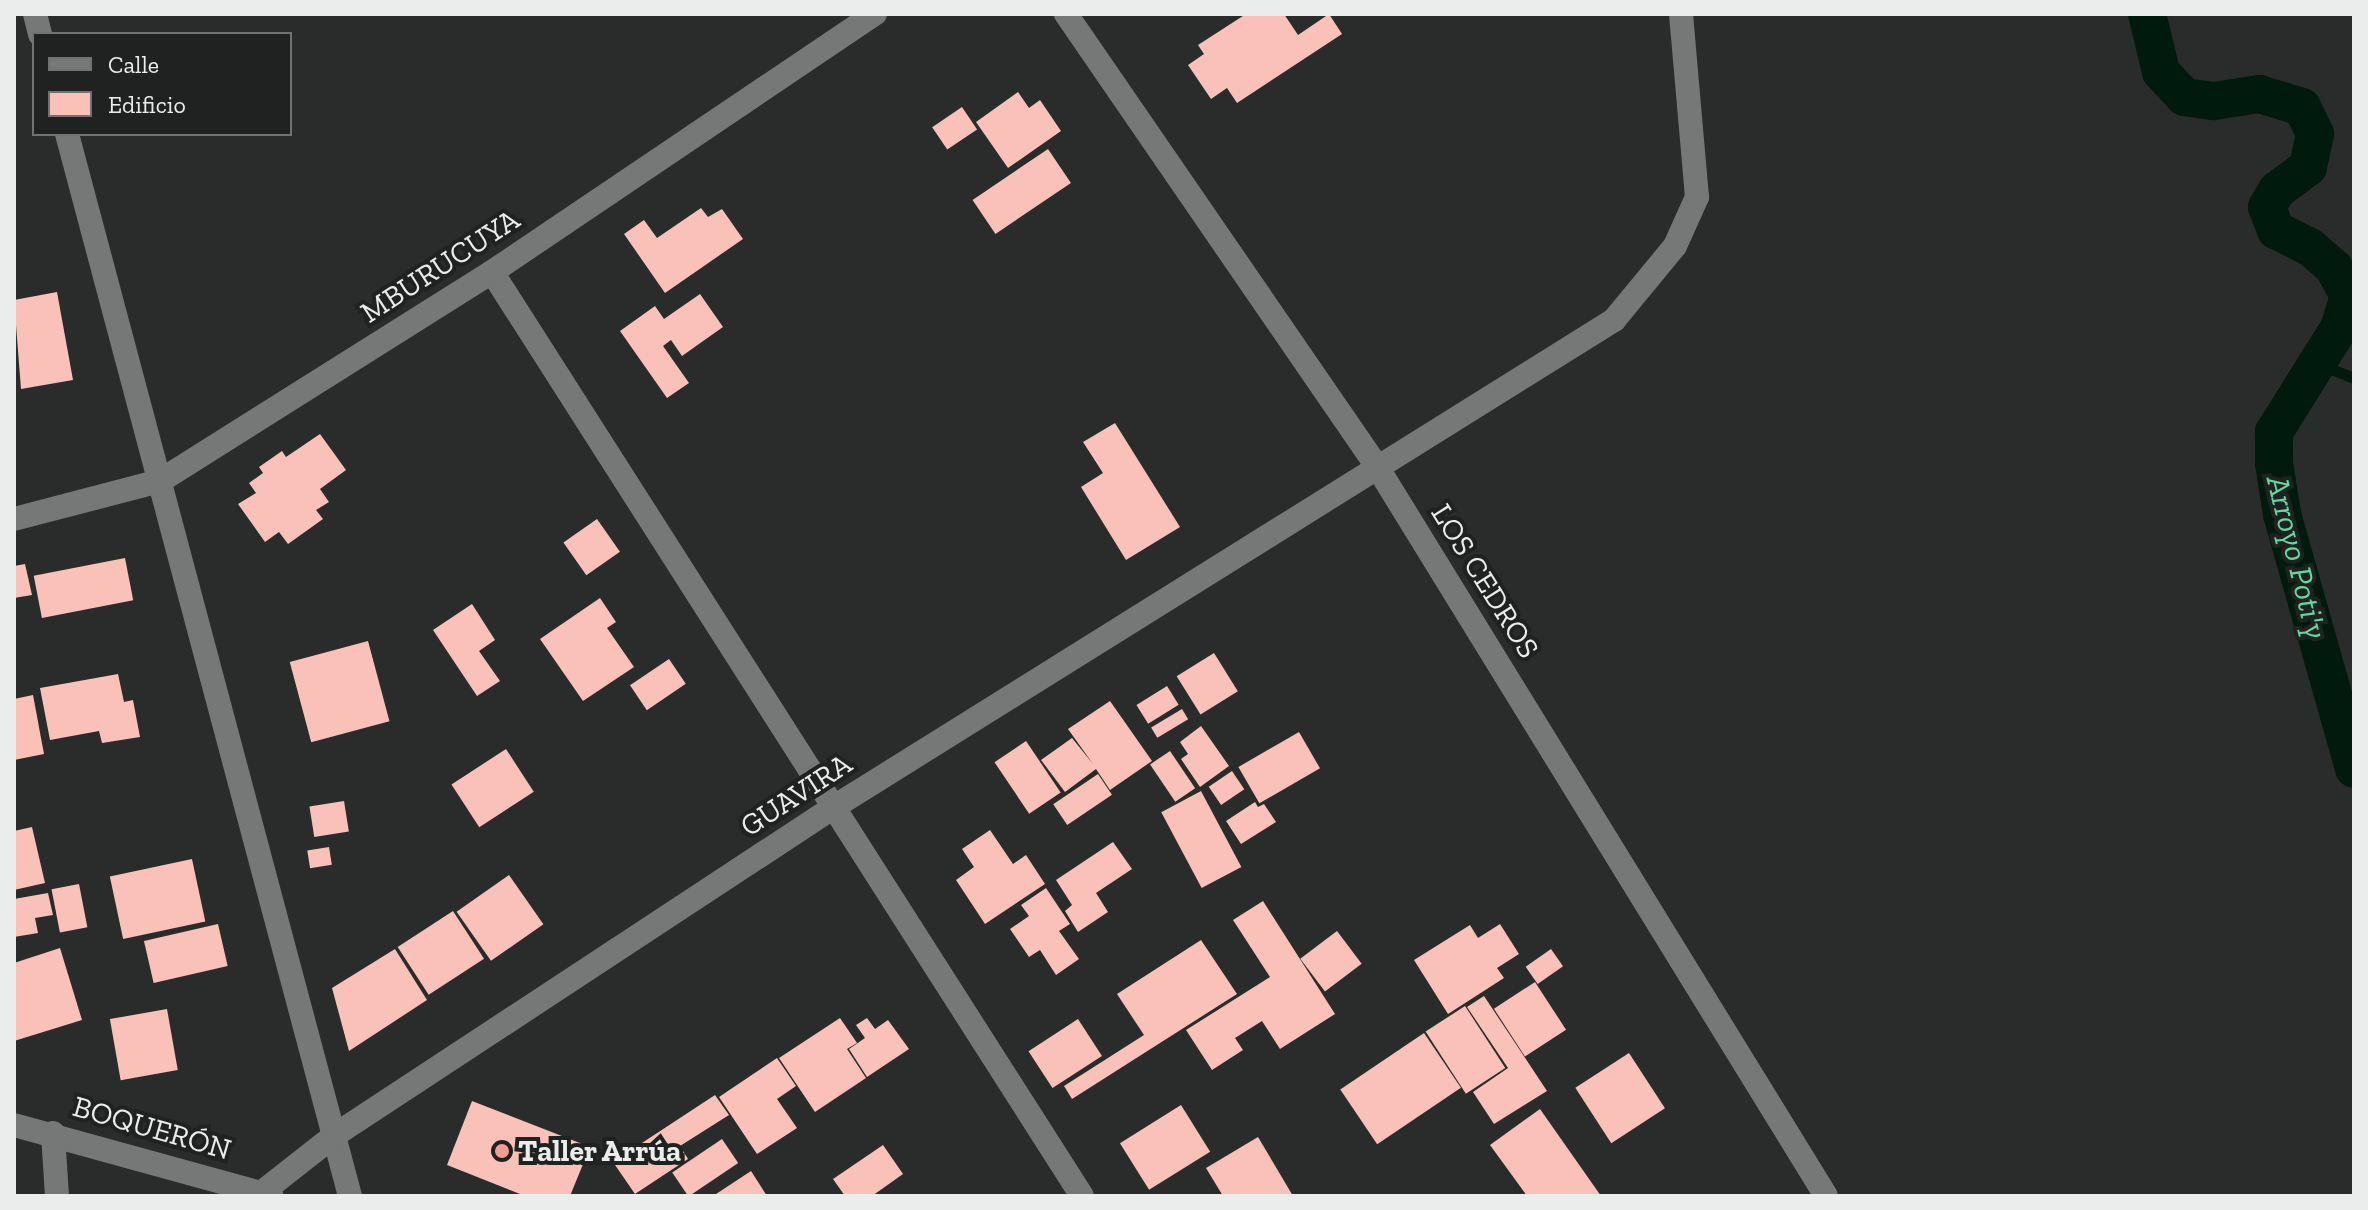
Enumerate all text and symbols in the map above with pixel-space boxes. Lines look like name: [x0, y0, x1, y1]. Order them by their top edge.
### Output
legend: [32, 32, 292, 136]
text: Calle: [108, 50, 159, 79]
text: Edificio: [108, 90, 186, 119]
street label: MBURUCUYA: [354, 201, 526, 331]
water label: Arroyo Poti'y: [2258, 471, 2336, 643]
street label: LOS CEDROS: [1423, 497, 1547, 665]
street label: GUAVIRA: [734, 746, 858, 844]
street label: BOQUERÓN: [69, 1088, 235, 1168]
place label: Taller Arrúa: [518, 1133, 683, 1169]
marker: Taller Arrúa: [493, 1142, 511, 1160]

